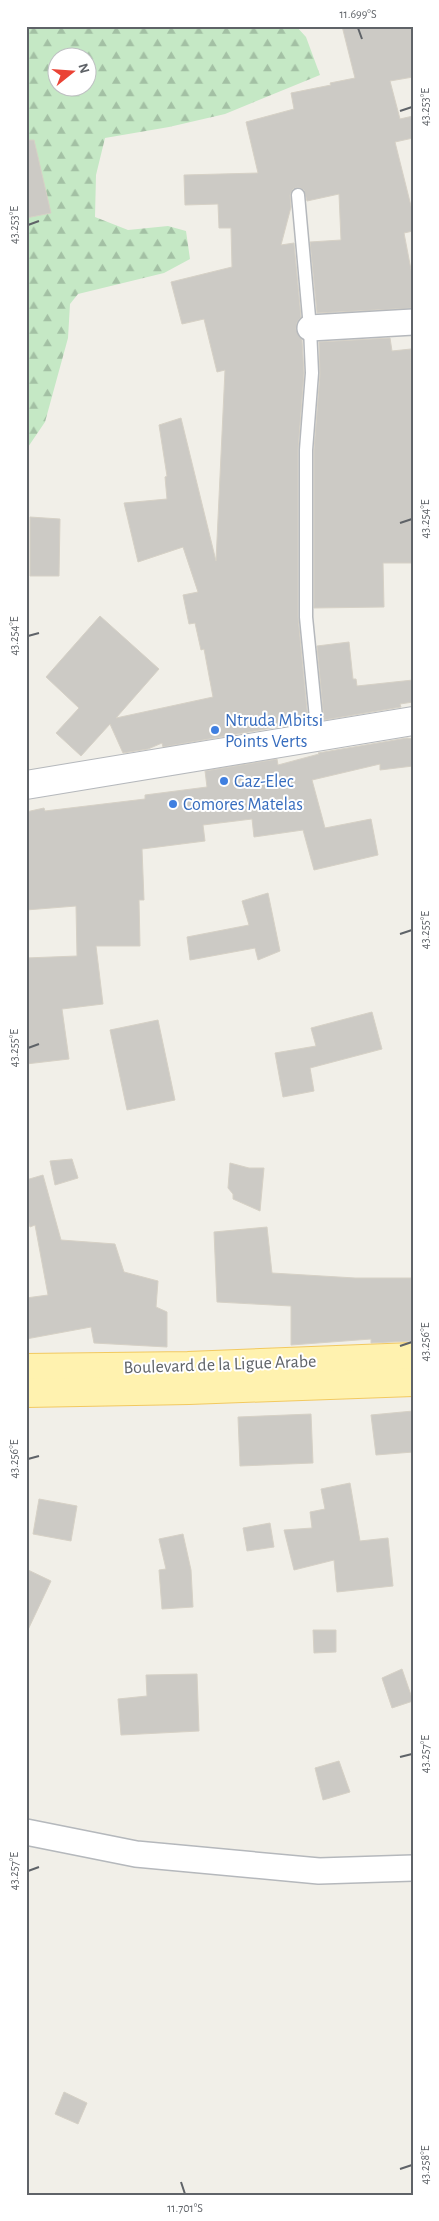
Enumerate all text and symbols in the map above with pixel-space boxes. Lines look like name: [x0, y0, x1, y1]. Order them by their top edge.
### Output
text: 11.699°S: [339, 8, 377, 20]
north arrow: [48, 48, 98, 98]
text: N: [75, 62, 92, 75]
text: 43.253°E: [419, 88, 431, 126]
text: 43.253°E: [8, 206, 20, 244]
text: 43.254°E: [419, 499, 431, 539]
text: 43.254°E: [8, 616, 20, 656]
place label: Ntruda Mbitsi Points Verts: [225, 712, 323, 751]
marker: Ntruda Mbitsi Points Verts: [209, 724, 221, 736]
place label: Gaz-Elec: [234, 773, 294, 791]
marker: Gaz-Elec: [218, 775, 230, 787]
place label: Comores Matelas: [183, 796, 303, 814]
marker: Comores Matelas: [167, 798, 179, 810]
text: 43.255°E: [419, 911, 431, 949]
text: 43.255°E: [8, 1029, 20, 1067]
text: 43.256°E: [419, 1322, 431, 1361]
street label: Boulevard de la Ligue Arabe: [123, 1353, 317, 1377]
text: 43.256°E: [8, 1439, 20, 1478]
text: 43.257°E: [419, 1735, 431, 1773]
text: 43.257°E: [8, 1852, 20, 1890]
text: 43.258°E: [419, 2145, 431, 2184]
text: 11.701°S: [167, 2202, 203, 2214]

